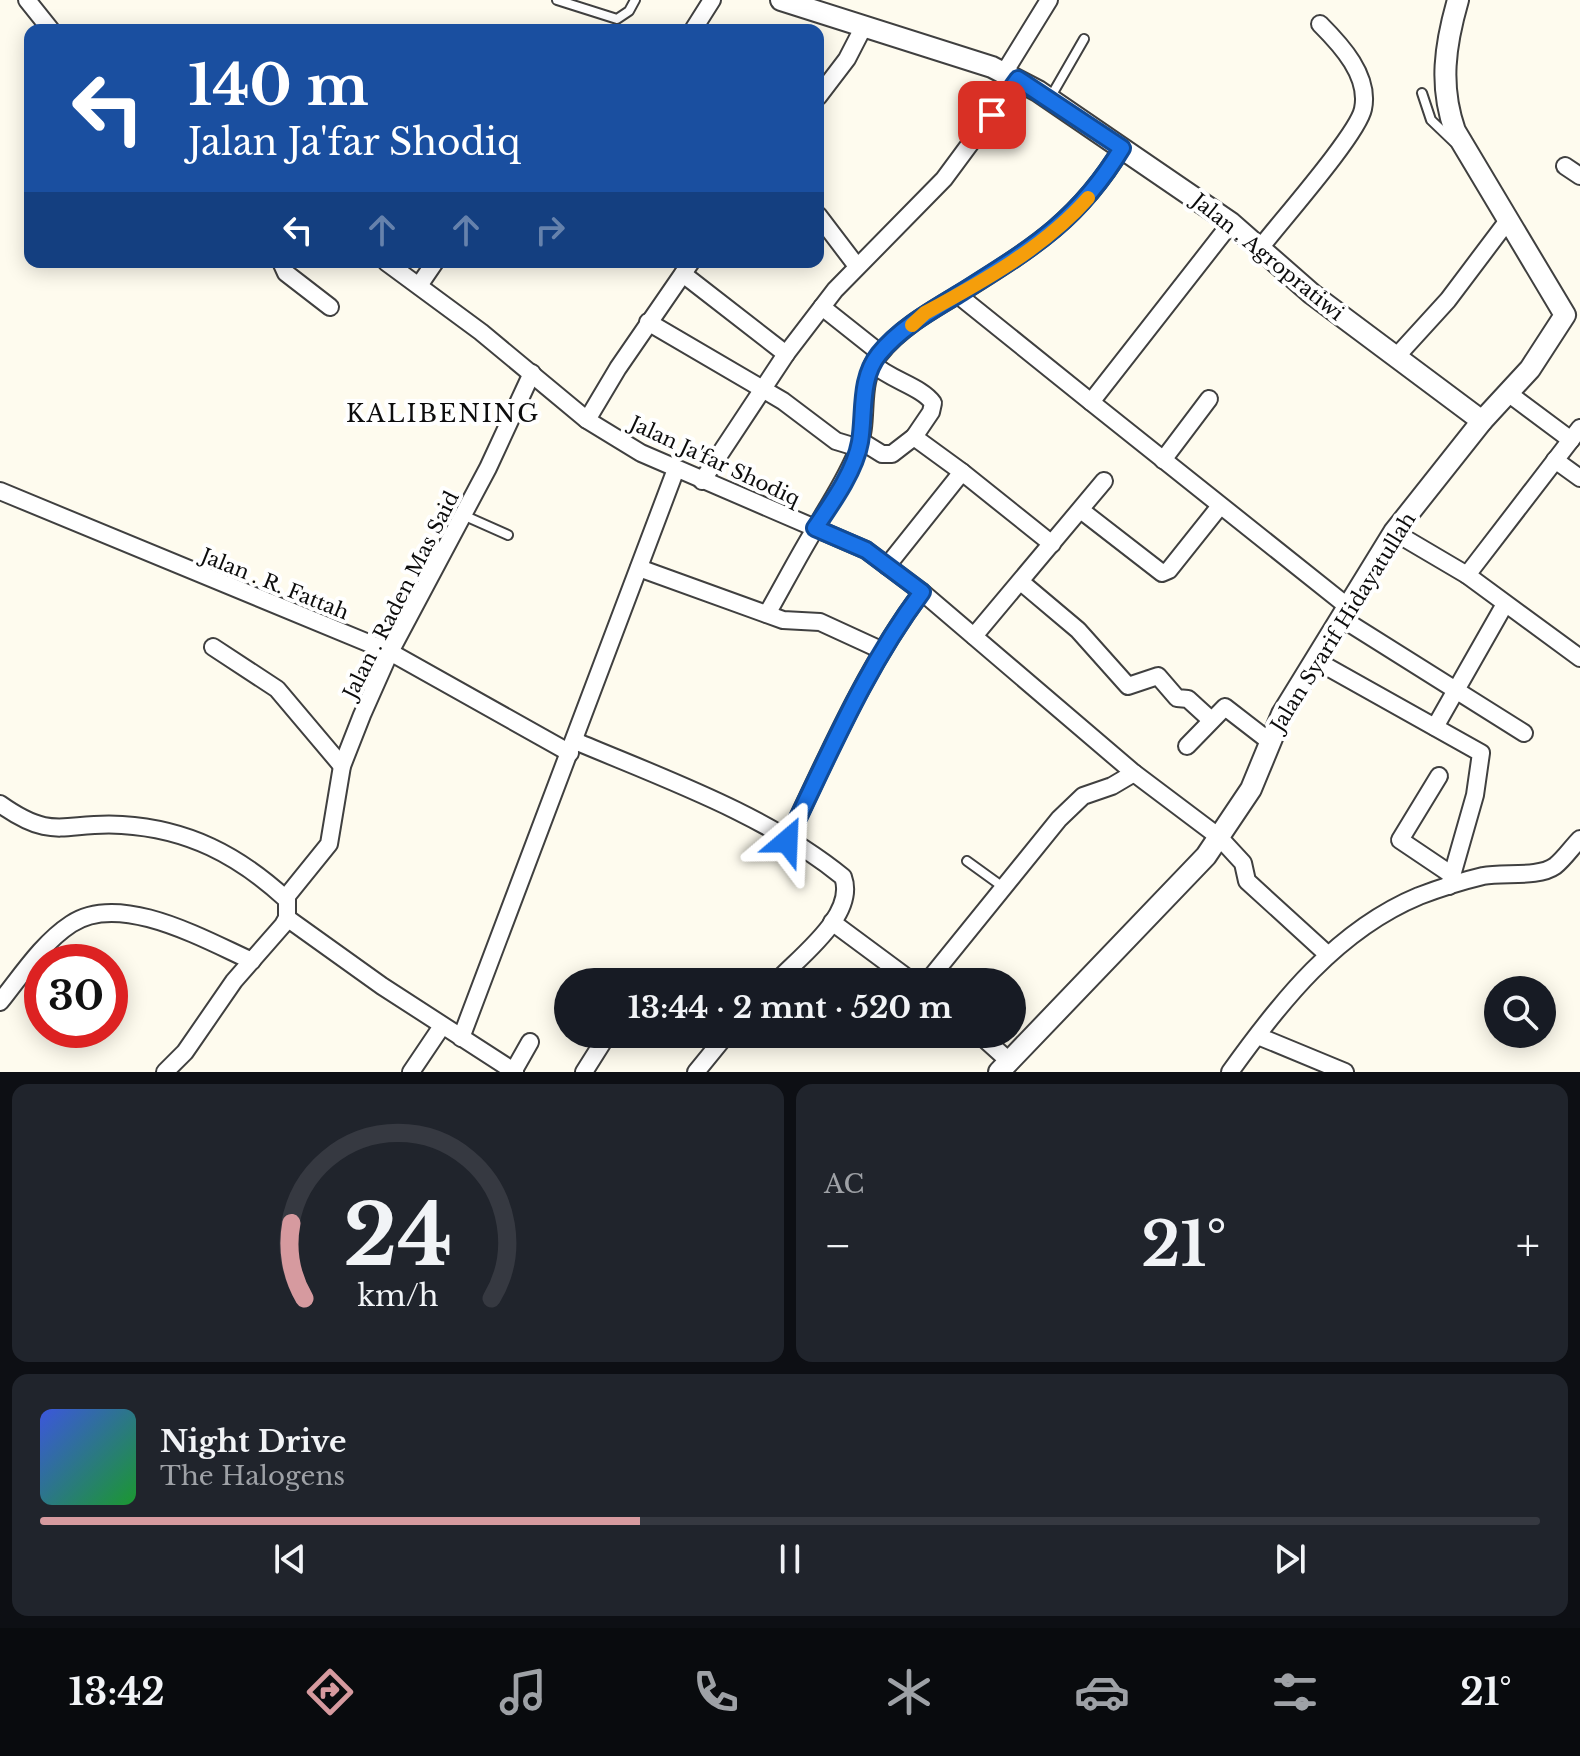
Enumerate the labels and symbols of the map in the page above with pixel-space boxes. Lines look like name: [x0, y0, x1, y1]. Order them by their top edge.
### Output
pin: [958, 81, 1026, 149]
street label: Jalan . Agropratiwi: [1185, 187, 1349, 326]
district label: KALIBENING: [346, 399, 540, 428]
street label: Jalan Ja'far Shodiq: [623, 410, 805, 511]
street label: Jalan . Raden Mas Said: [337, 487, 464, 705]
street label: Jalan Syarif Hidayatullah: [1264, 508, 1421, 739]
street label: Jalan . R. Fattah: [195, 542, 352, 625]
position arrow: [745, 799, 829, 883]
speed limit sign: 30: [24, 944, 128, 1048]

